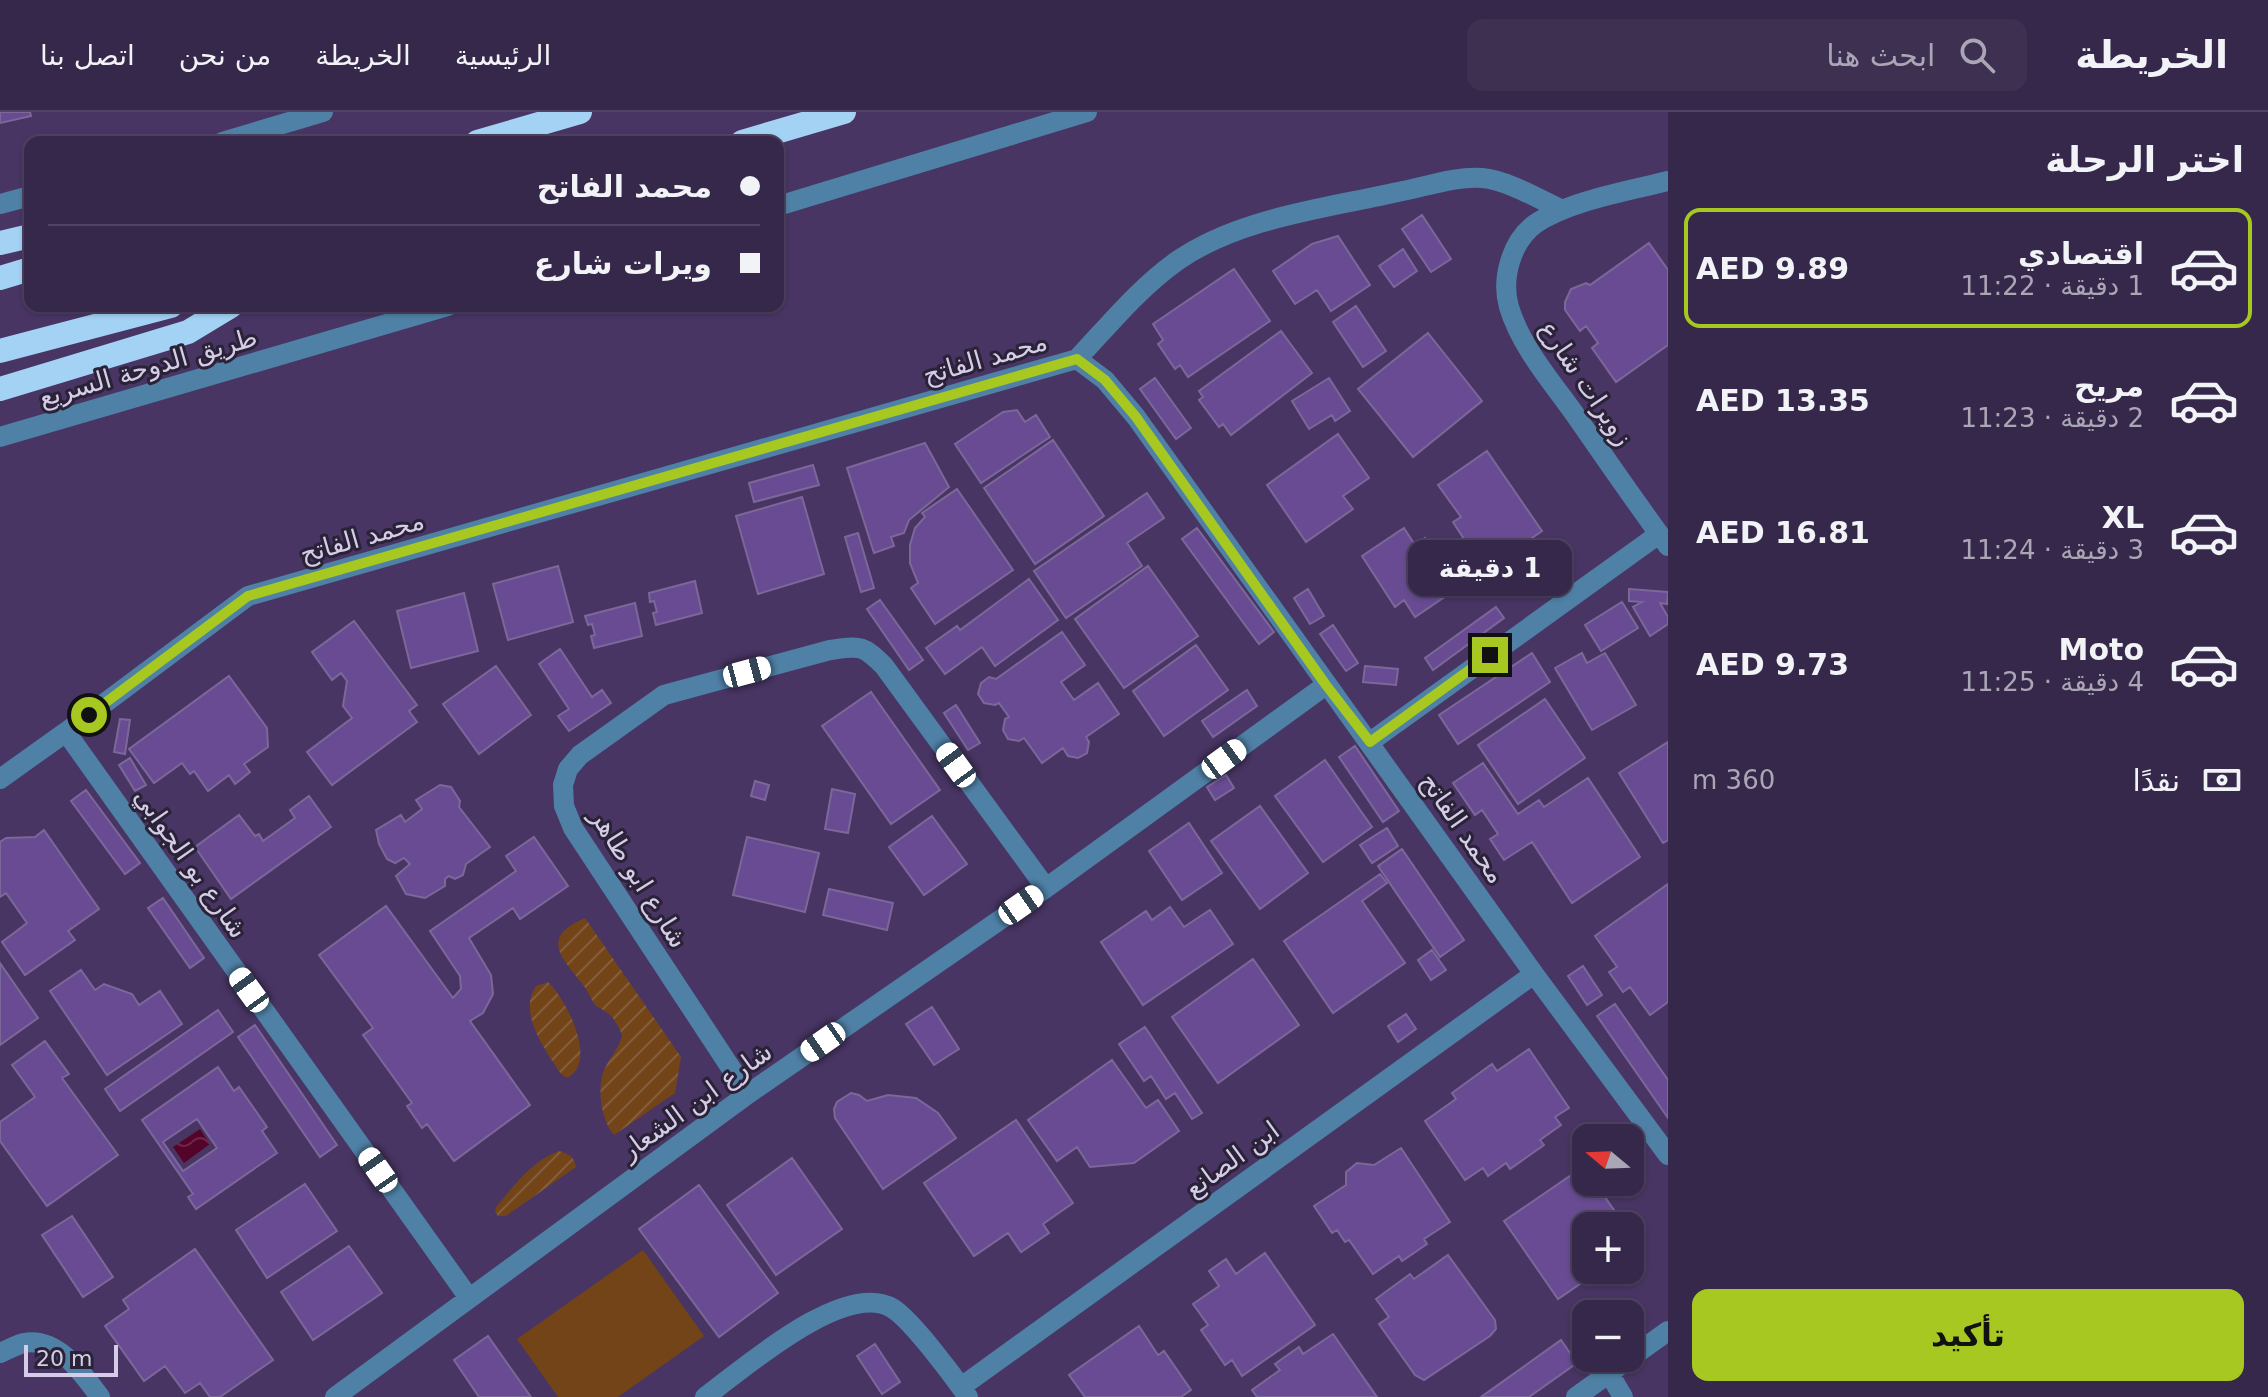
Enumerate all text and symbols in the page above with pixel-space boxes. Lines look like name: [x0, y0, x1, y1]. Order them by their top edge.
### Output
search box: [1467, 19, 2027, 91]
icon: search: [1955, 33, 1999, 77]
text: الخريطة: [2075, 33, 2228, 77]
text: ابحث هنا: [1826, 38, 1935, 73]
text: اتصل بنا: [40, 39, 135, 72]
text: من نحن: [179, 39, 271, 72]
text: الخريطة: [315, 39, 411, 72]
text: الرئيسية: [455, 39, 551, 72]
text: اختر الرحلة: [2045, 139, 2244, 180]
text: محمد الفاتح: [537, 169, 712, 204]
icon: car: [2168, 232, 2240, 304]
text: اقتصادي: [2018, 236, 2144, 271]
text: ويرات شارع: [534, 246, 712, 281]
text: AED 9.89: [1696, 251, 1849, 286]
text: 1 دقيقة · 11:22: [1961, 271, 2144, 301]
street label: زويرات شارع: [1532, 315, 1639, 452]
street label: طريق الدوحة السريع: [35, 321, 261, 413]
street label: محمد الفاتح: [919, 326, 1051, 391]
icon: car: [2168, 364, 2240, 436]
text: مريح: [2074, 368, 2144, 403]
text: AED 13.35: [1696, 383, 1870, 418]
text: 2 دقيقة · 11:23: [1961, 403, 2144, 433]
icon: car: [2168, 496, 2240, 568]
text: XL: [2102, 500, 2144, 535]
street label: محمد الفاتح: [296, 505, 428, 570]
text: AED 16.81: [1696, 515, 1870, 550]
text: 3 دقيقة · 11:24: [1961, 535, 2144, 565]
callout: 1 دقيقة: [1408, 539, 1572, 595]
text: 1 دقيقة: [1439, 553, 1541, 583]
icon: car: [2168, 628, 2240, 700]
text: Moto: [2059, 632, 2144, 667]
route end: [1472, 637, 1508, 673]
text: AED 9.73: [1696, 647, 1849, 682]
car: [721, 654, 773, 690]
text: 4 دقيقة · 11:25: [1961, 667, 2144, 697]
route start: [71, 697, 107, 733]
car: [1198, 735, 1250, 783]
car: [932, 739, 980, 791]
icon: cash: [2200, 758, 2244, 802]
text: نقدًا: [2132, 763, 2180, 798]
text: 360 m: [1692, 765, 1775, 795]
street label: محمد الفاتح: [1413, 767, 1512, 890]
street label: شارع بو الجوابي: [127, 782, 254, 944]
street label: شارع ابو طاهر: [582, 801, 694, 954]
car: [994, 881, 1048, 929]
car: [225, 964, 273, 1016]
car: [796, 1018, 850, 1066]
street label: شارع ابن الشعار: [613, 1036, 778, 1168]
street label: ابن الصانع: [1179, 1115, 1286, 1204]
north arrow: [1572, 1124, 1644, 1196]
map controls: [1572, 1124, 1644, 1372]
car: [354, 1143, 402, 1197]
button: +: [1572, 1212, 1644, 1284]
button: تأكيد: [1692, 1289, 2244, 1381]
button: −: [1572, 1300, 1644, 1372]
scale bar: [24, 1341, 118, 1377]
text: 20 m: [36, 1346, 92, 1371]

